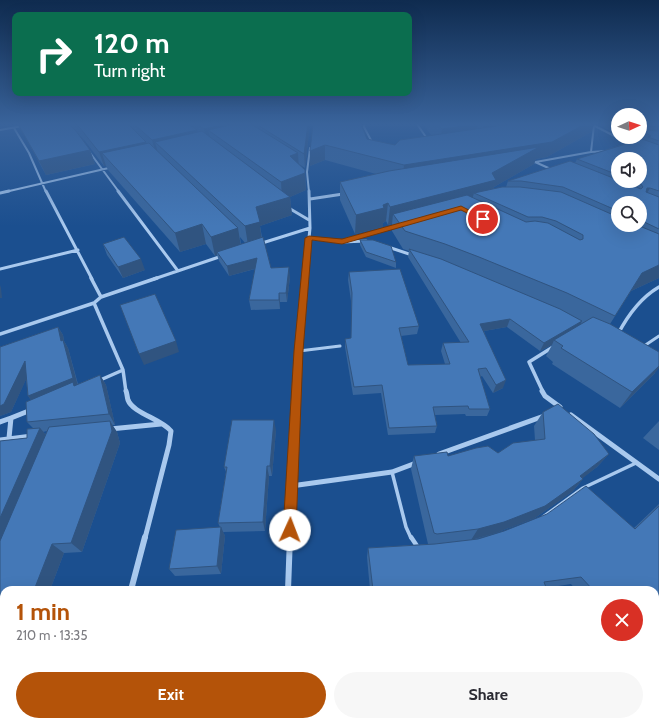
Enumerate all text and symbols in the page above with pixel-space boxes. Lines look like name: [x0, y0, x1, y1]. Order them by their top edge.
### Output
text: 120 m: [94, 26, 170, 60]
icon: right: [28, 28, 80, 80]
text: Turn right: [94, 60, 165, 82]
north arrow: [611, 108, 647, 144]
map controls: [611, 108, 647, 232]
button: sound: [611, 152, 647, 188]
button: search: [611, 196, 647, 232]
pin: [466, 202, 500, 236]
icon: arrive: [472, 208, 494, 230]
position arrow: [269, 509, 311, 551]
text: 1 min: [16, 597, 70, 626]
button: close: [601, 599, 643, 641]
text: 210 m · 13:35: [16, 627, 87, 643]
button: Exit: [16, 672, 326, 718]
button: Share: [334, 672, 643, 718]

